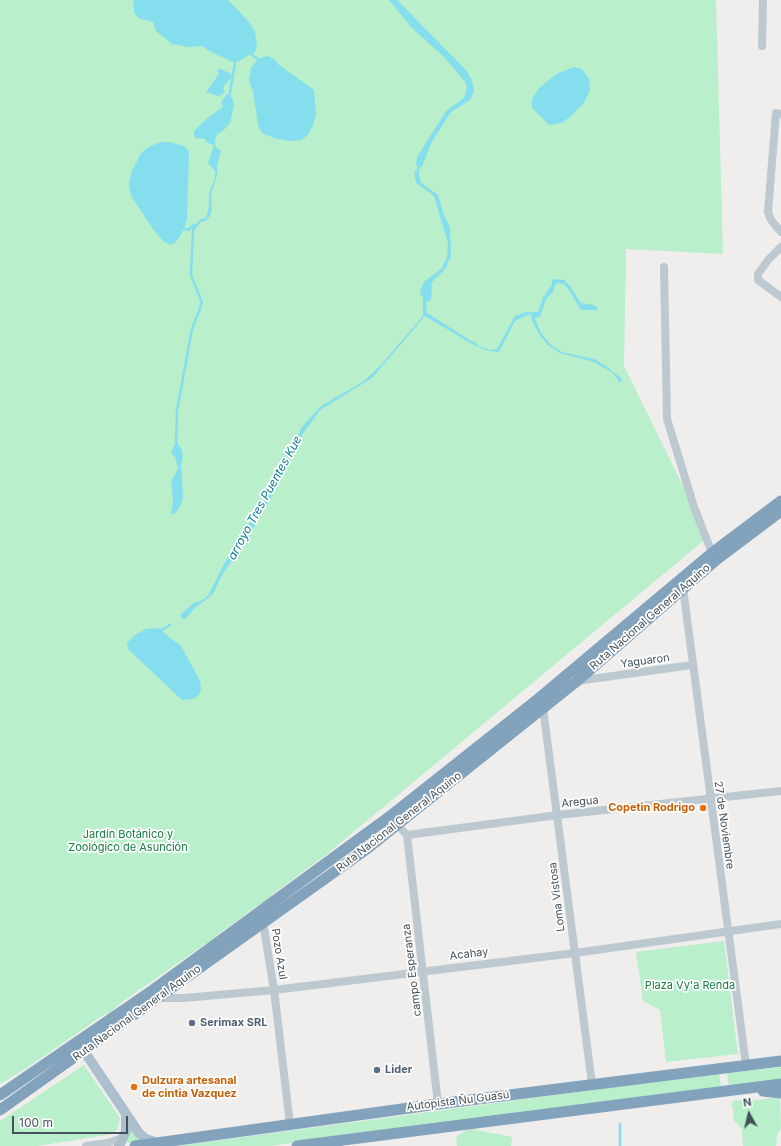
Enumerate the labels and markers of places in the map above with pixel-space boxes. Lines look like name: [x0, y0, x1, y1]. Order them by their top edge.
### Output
place label: Copetin Rodrigo: [608, 801, 695, 815]
marker: Copetin Rodrigo: [698, 803, 708, 813]
place label: Serimax SRL: [200, 1016, 267, 1030]
marker: Serimax SRL: [187, 1018, 197, 1028]
place label: Lider: [385, 1063, 412, 1077]
marker: Lider: [372, 1065, 382, 1075]
place label: Dulzura artesanal de cintia Vazquez: [142, 1074, 237, 1100]
marker: Dulzura artesanal de cintia Vazquez: [129, 1082, 139, 1092]

